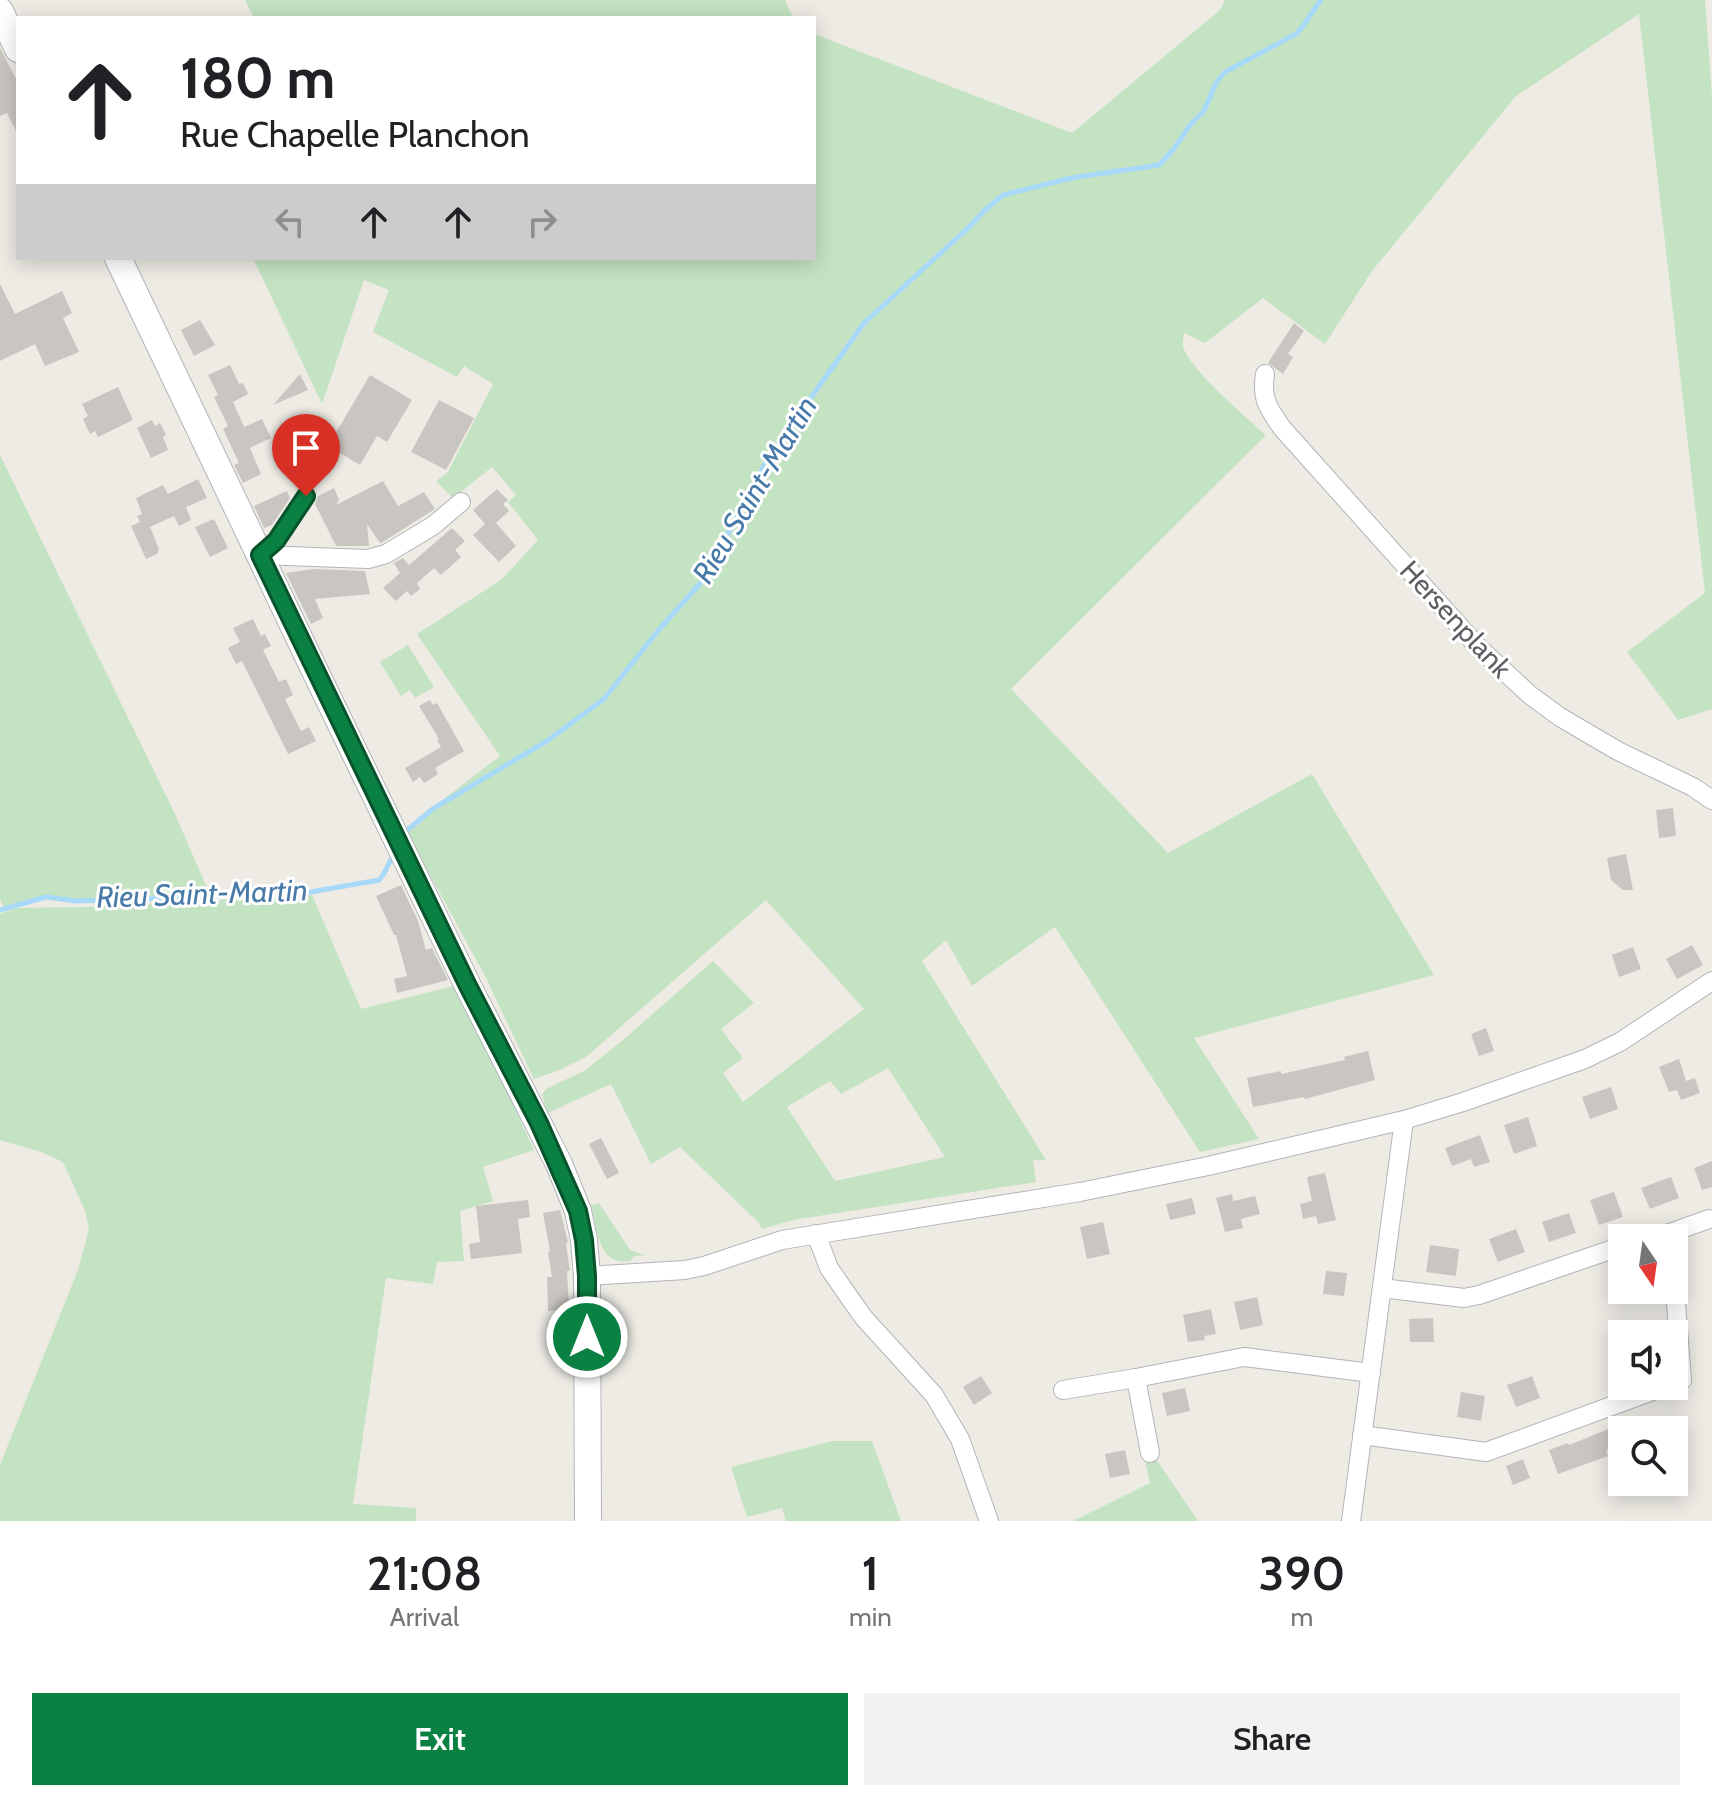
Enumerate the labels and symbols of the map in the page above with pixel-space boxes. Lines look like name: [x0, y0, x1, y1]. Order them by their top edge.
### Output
water label: Rieu Saint-Martin: [684, 390, 825, 590]
pin: [272, 414, 340, 496]
street label: Hersenplank: [1393, 553, 1519, 685]
water label: Rieu Saint-Martin: [96, 871, 308, 916]
north arrow: [1608, 1224, 1688, 1304]
position arrow: [545, 1295, 629, 1379]

